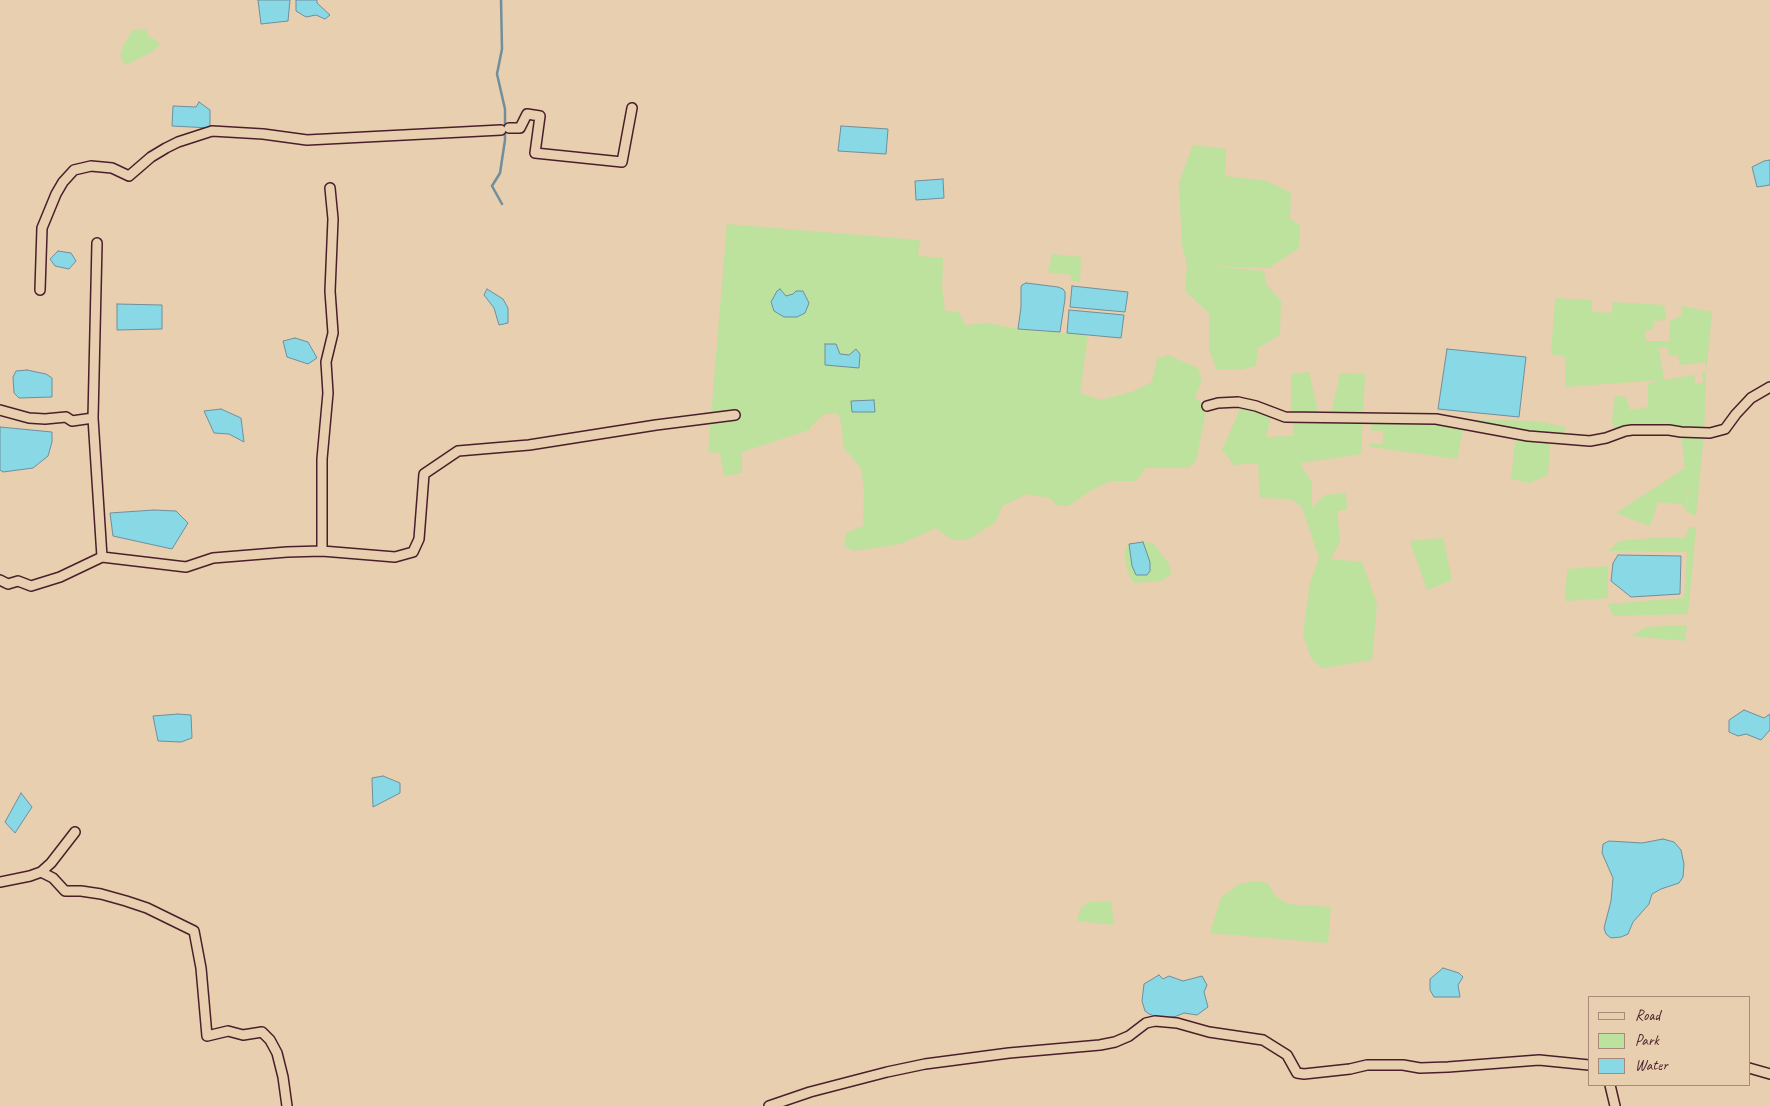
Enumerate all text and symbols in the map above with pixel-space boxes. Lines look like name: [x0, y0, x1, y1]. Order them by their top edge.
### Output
legend: [1588, 996, 1750, 1086]
text: Road: [1635, 1006, 1660, 1025]
text: Park: [1635, 1031, 1659, 1050]
text: Water: [1635, 1056, 1668, 1075]

